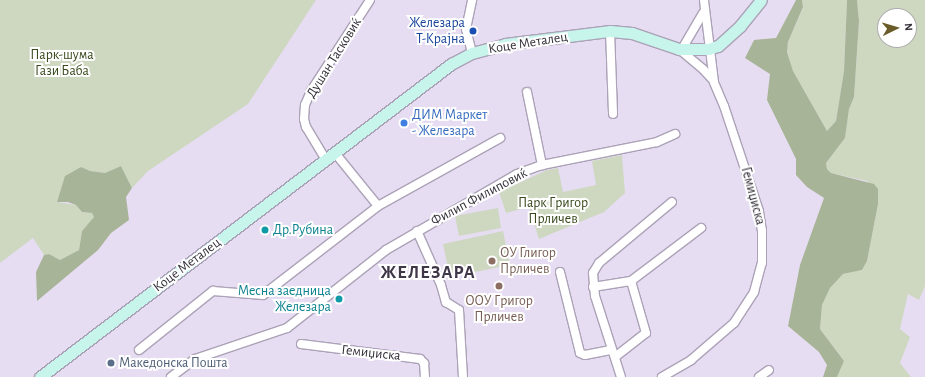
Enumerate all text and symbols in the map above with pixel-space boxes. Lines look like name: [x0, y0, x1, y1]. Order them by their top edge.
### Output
north arrow: [877, 8, 917, 48]
street label: Душан Тасковиќ: [303, 15, 365, 101]
place label: Железара Т-Крајна: [409, 15, 465, 48]
text: N: [903, 23, 914, 31]
marker: Железара Т-Крајна: [468, 26, 478, 36]
street label: Коце Металец: [487, 28, 569, 58]
park label: Парк-шума Гази Баба: [30, 47, 94, 80]
place label: ДИМ Маркет - Железара: [412, 107, 487, 140]
marker: ДИМ Маркет - Железара: [399, 118, 409, 128]
street label: Филип Филиповиќ: [428, 165, 530, 229]
street label: Гемиџиска: [737, 165, 769, 227]
park label: Парк Григор Прличев: [518, 195, 588, 228]
place label: Др.Рубина: [273, 222, 333, 238]
marker: Др.Рубина: [260, 225, 270, 235]
street label: Коце Металец: [150, 234, 224, 296]
place label: ОУ Глигор Прличев: [500, 245, 556, 278]
marker: ОУ Глигор Прличев: [487, 256, 497, 266]
district label: ЖЕЛЕЗАРА: [380, 262, 476, 284]
marker: ООУ Григор Прличев: [494, 281, 504, 291]
place label: Месна заедница Железара: [238, 283, 331, 316]
place label: ООУ Григор Прличев: [465, 293, 533, 326]
marker: Месна заедница Железара: [334, 294, 344, 304]
street label: Гемиџиска: [341, 342, 401, 364]
place label: Македонска Пошта: [119, 355, 228, 371]
marker: Македонска Пошта: [106, 358, 116, 368]

